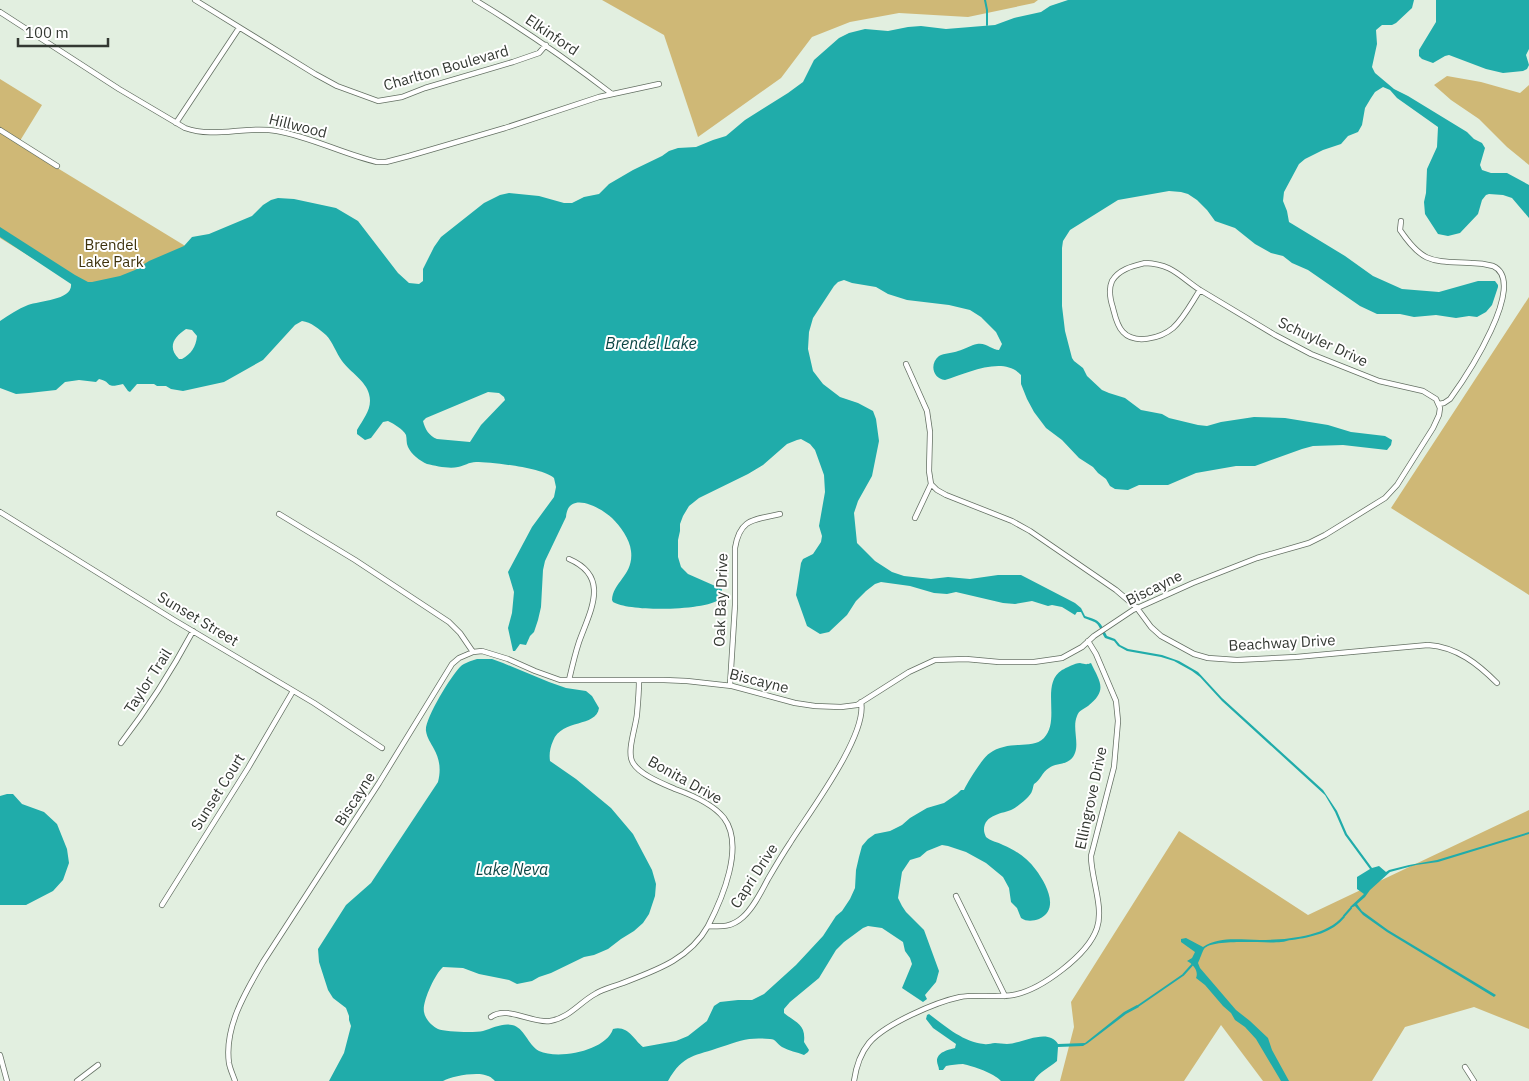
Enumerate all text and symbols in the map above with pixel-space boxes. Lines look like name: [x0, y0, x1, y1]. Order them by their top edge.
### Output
street label: Elkinford: [522, 10, 583, 59]
scale bar: [18, 15, 108, 47]
text: 100 m: [25, 23, 69, 42]
street label: Charlton Boulevard: [381, 41, 511, 94]
street label: Hillwood: [267, 109, 329, 142]
park label: Brendel Lake Park: [78, 235, 144, 271]
street label: Schuyler Drive: [1275, 312, 1371, 371]
water label: Brendel Lake: [605, 333, 697, 353]
street label: Oak Bay Drive: [709, 553, 732, 647]
street label: Biscayne: [1122, 566, 1185, 609]
street label: Sunset Street: [154, 587, 242, 650]
street label: Beachway Drive: [1228, 630, 1336, 655]
street label: Taylor Trail: [120, 645, 176, 717]
street label: Biscayne: [727, 664, 791, 697]
street label: Ellingrove Drive: [1070, 745, 1111, 851]
street label: Sunset Court: [186, 750, 249, 834]
street label: Bonita Drive: [645, 751, 726, 808]
street label: Biscayne: [330, 768, 379, 829]
street label: Capri Drive: [726, 840, 782, 912]
water label: Lake Neva: [476, 859, 548, 879]

